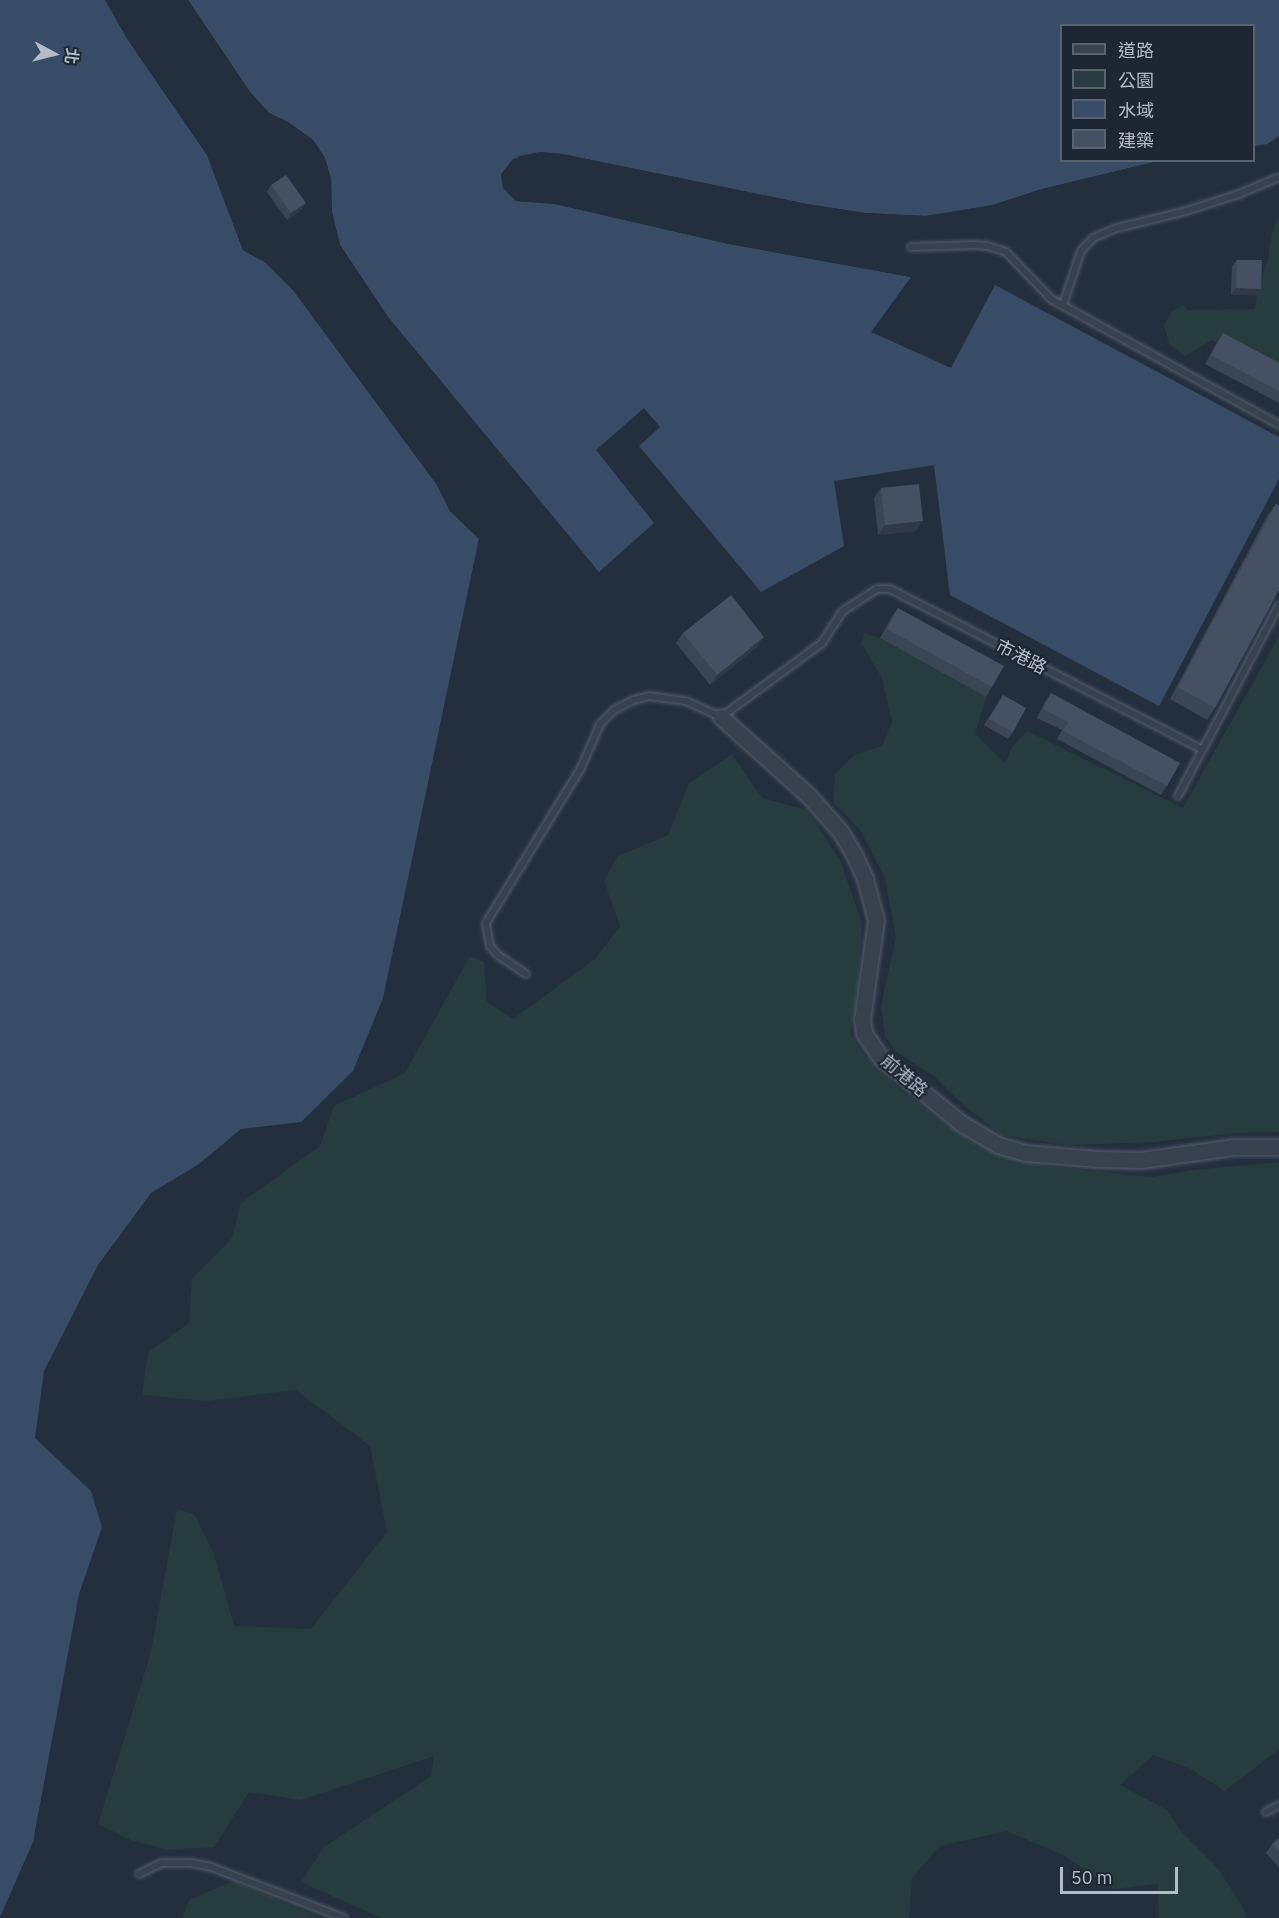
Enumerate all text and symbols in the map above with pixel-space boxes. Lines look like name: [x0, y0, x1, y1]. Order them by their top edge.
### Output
north arrow: [24, 24, 84, 84]
legend: [1060, 24, 1255, 162]
text: 道路: [1118, 39, 1154, 62]
text: 北: [61, 47, 83, 65]
text: 公園: [1118, 69, 1154, 92]
text: 水域: [1118, 99, 1154, 122]
text: 建築: [1118, 129, 1154, 152]
street label: 市港路: [992, 635, 1050, 679]
street label: 前港路: [876, 1050, 932, 1102]
scale bar: [1063, 1855, 1182, 1893]
text: 50 m: [1071, 1866, 1113, 1889]

